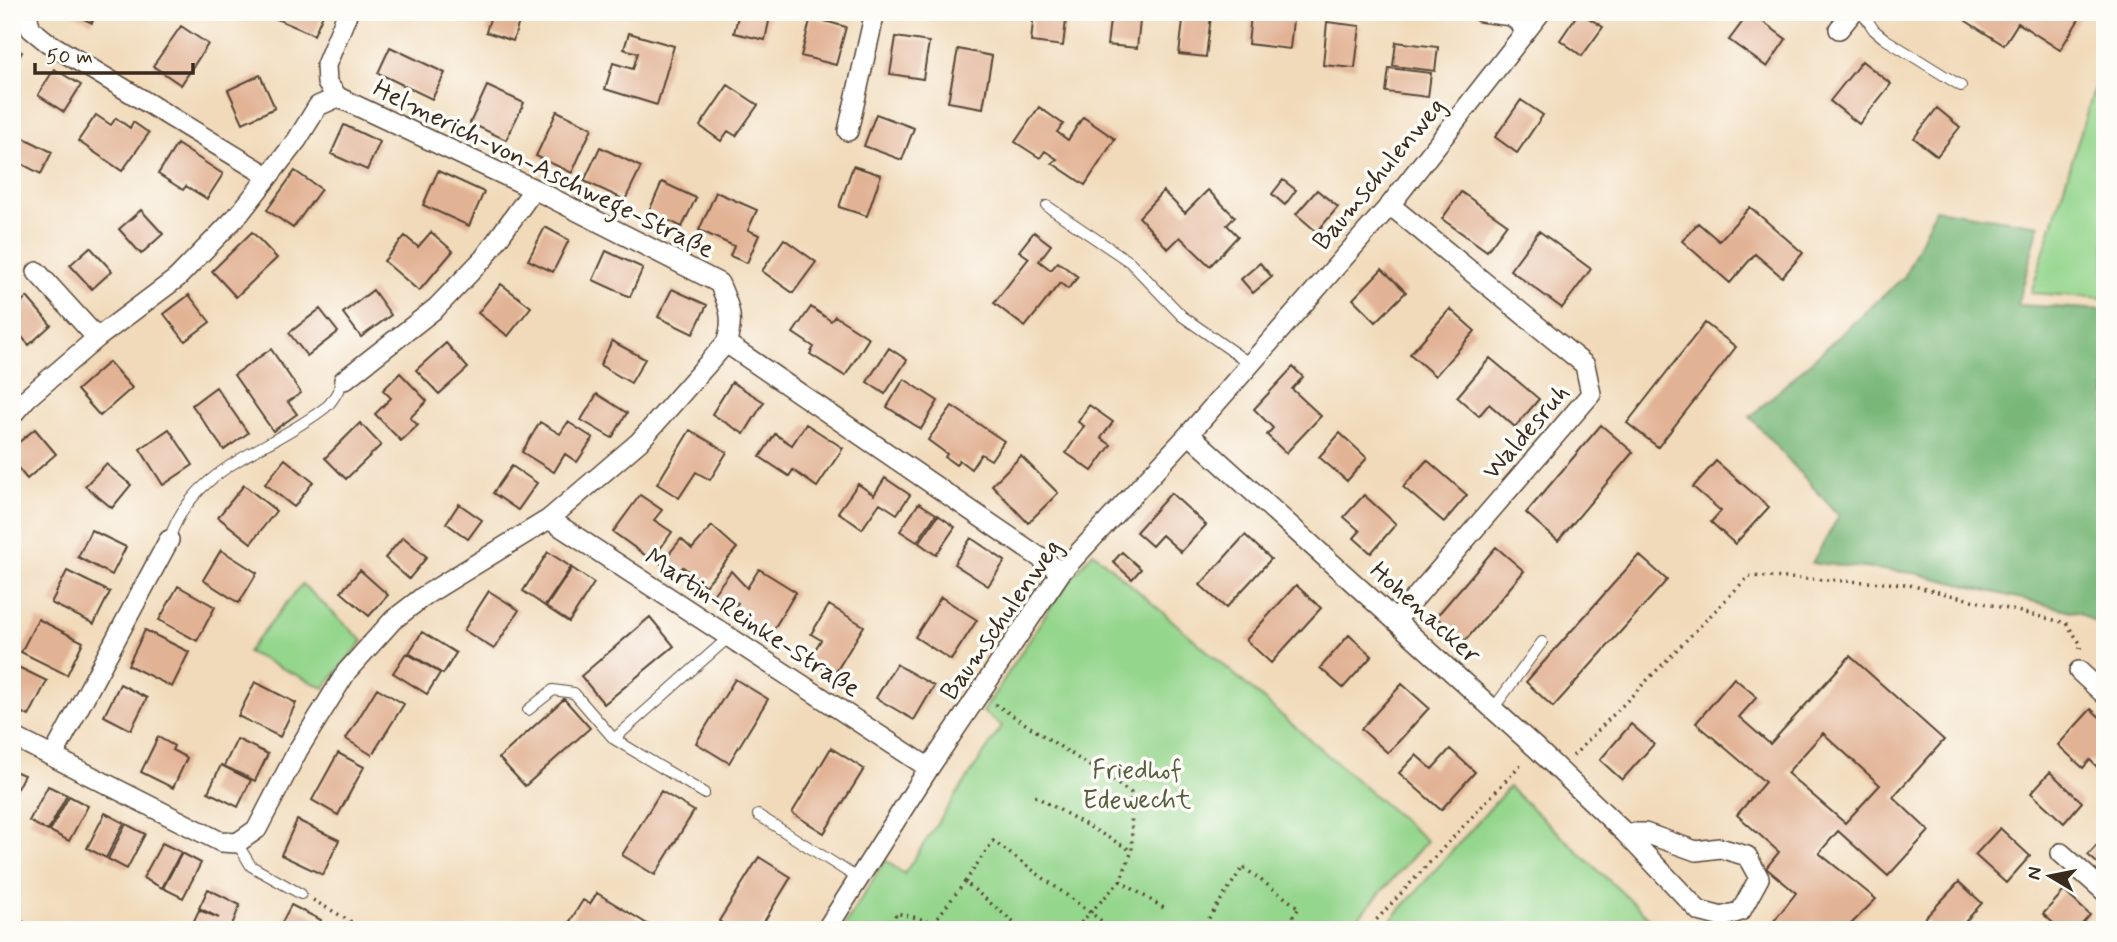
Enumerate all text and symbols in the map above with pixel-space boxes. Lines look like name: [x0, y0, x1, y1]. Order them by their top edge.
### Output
scale bar: [35, 32, 192, 76]
text: 50 m: [46, 43, 93, 71]
street label: Helmerich-von-Aschwege-Straße: [366, 72, 719, 270]
street label: Baumschulenweg: [1306, 91, 1454, 258]
street label: Waldesruh: [1475, 377, 1578, 488]
street label: Baumschulenweg: [933, 533, 1070, 708]
street label: Martin-Reinke-Straße: [638, 541, 866, 706]
street label: Hohenacker: [1362, 555, 1488, 673]
park label: Friedhof Edewecht: [1083, 754, 1191, 818]
north arrow: [2016, 841, 2086, 911]
text: N: [2021, 865, 2048, 882]

